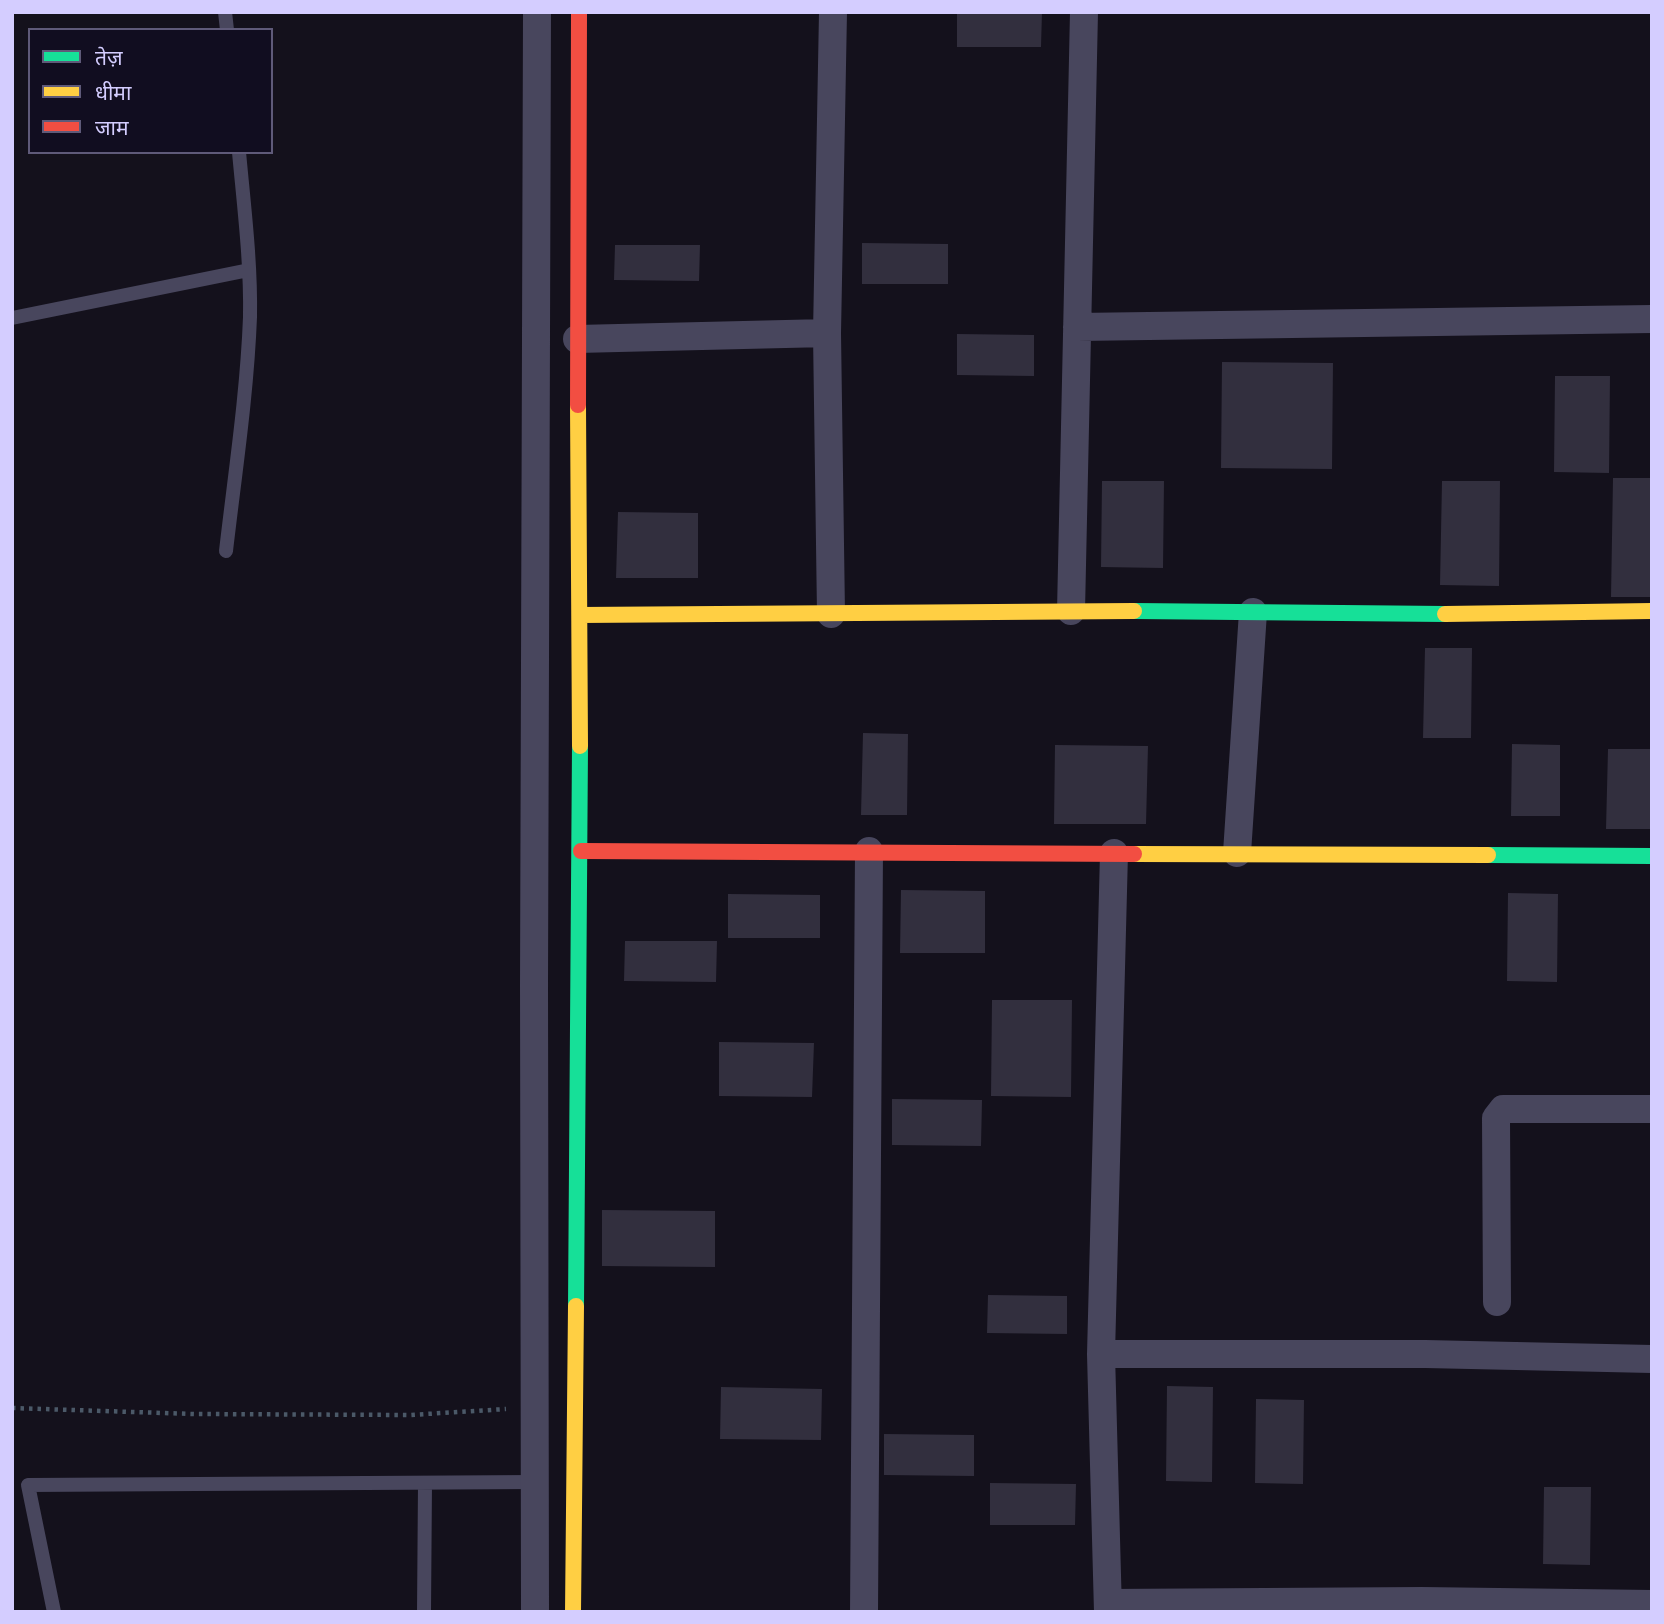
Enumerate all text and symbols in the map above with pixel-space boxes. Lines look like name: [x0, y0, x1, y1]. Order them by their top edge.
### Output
legend: [28, 28, 273, 154]
text: तेज़: [95, 43, 123, 71]
text: धीमा: [95, 78, 131, 106]
text: जाम: [95, 113, 129, 141]

